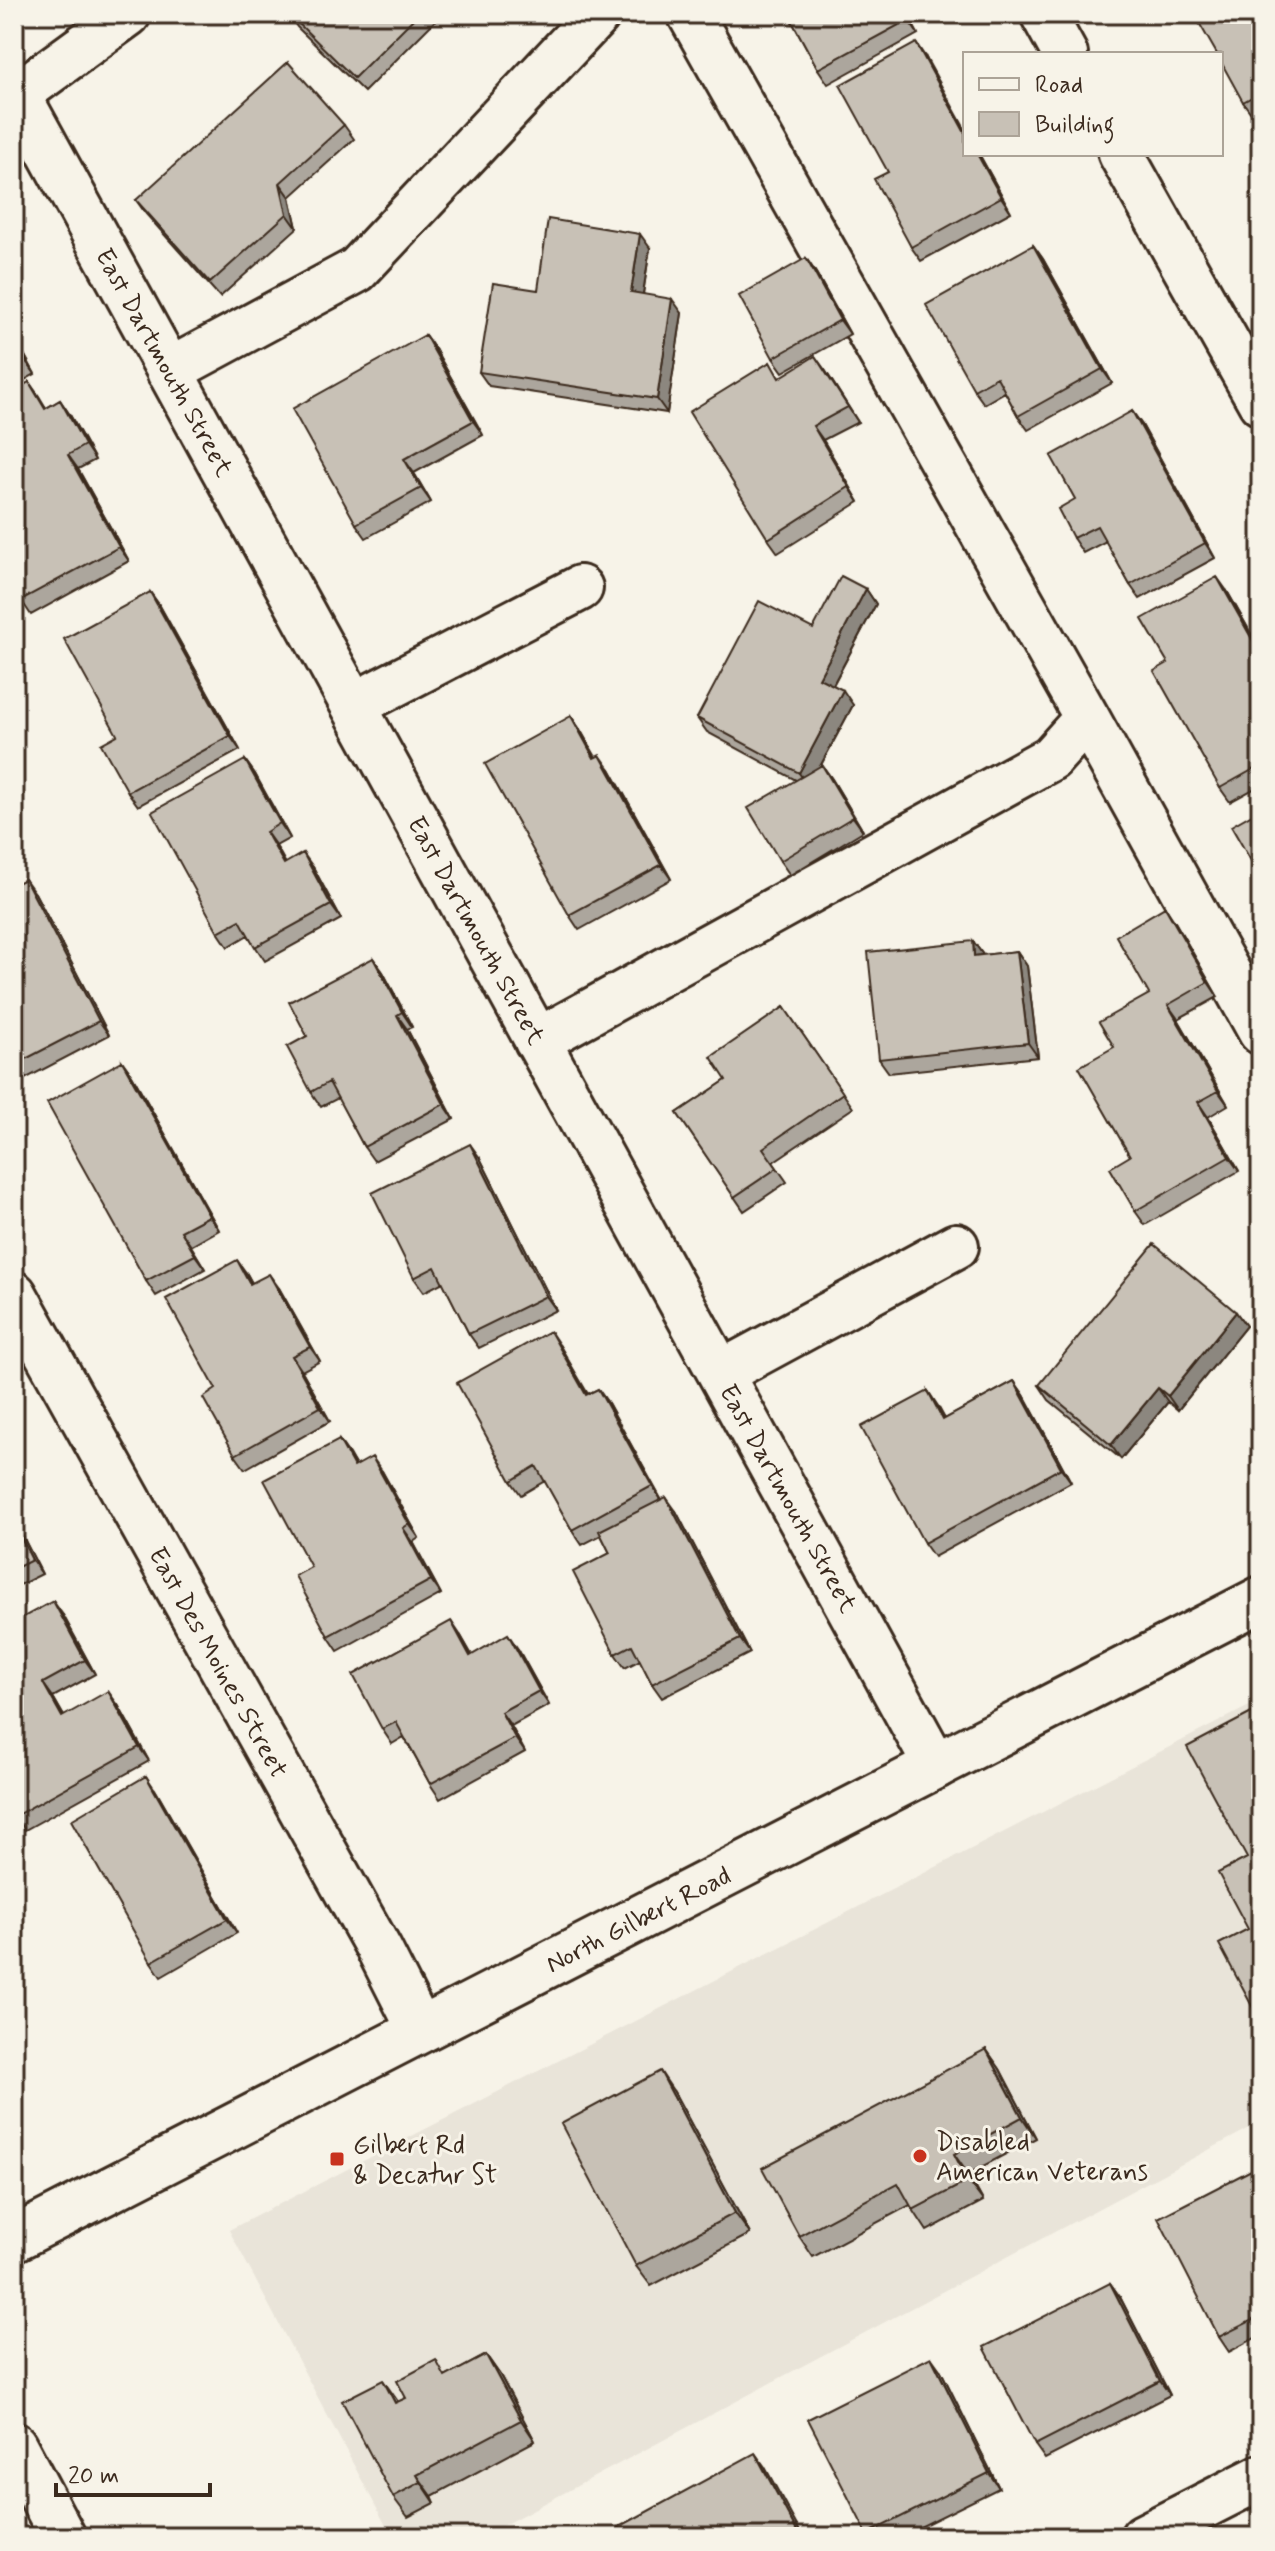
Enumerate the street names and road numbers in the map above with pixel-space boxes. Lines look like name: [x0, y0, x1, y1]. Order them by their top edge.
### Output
street label: East Dartmouth Street: [86, 243, 240, 483]
street label: East Dartmouth Street: [398, 811, 552, 1051]
street label: East Dartmouth Street: [710, 1379, 864, 1619]
street label: East Des Moines Street: [140, 1541, 295, 1784]
street label: North Gilbert Road: [541, 1860, 737, 1982]

